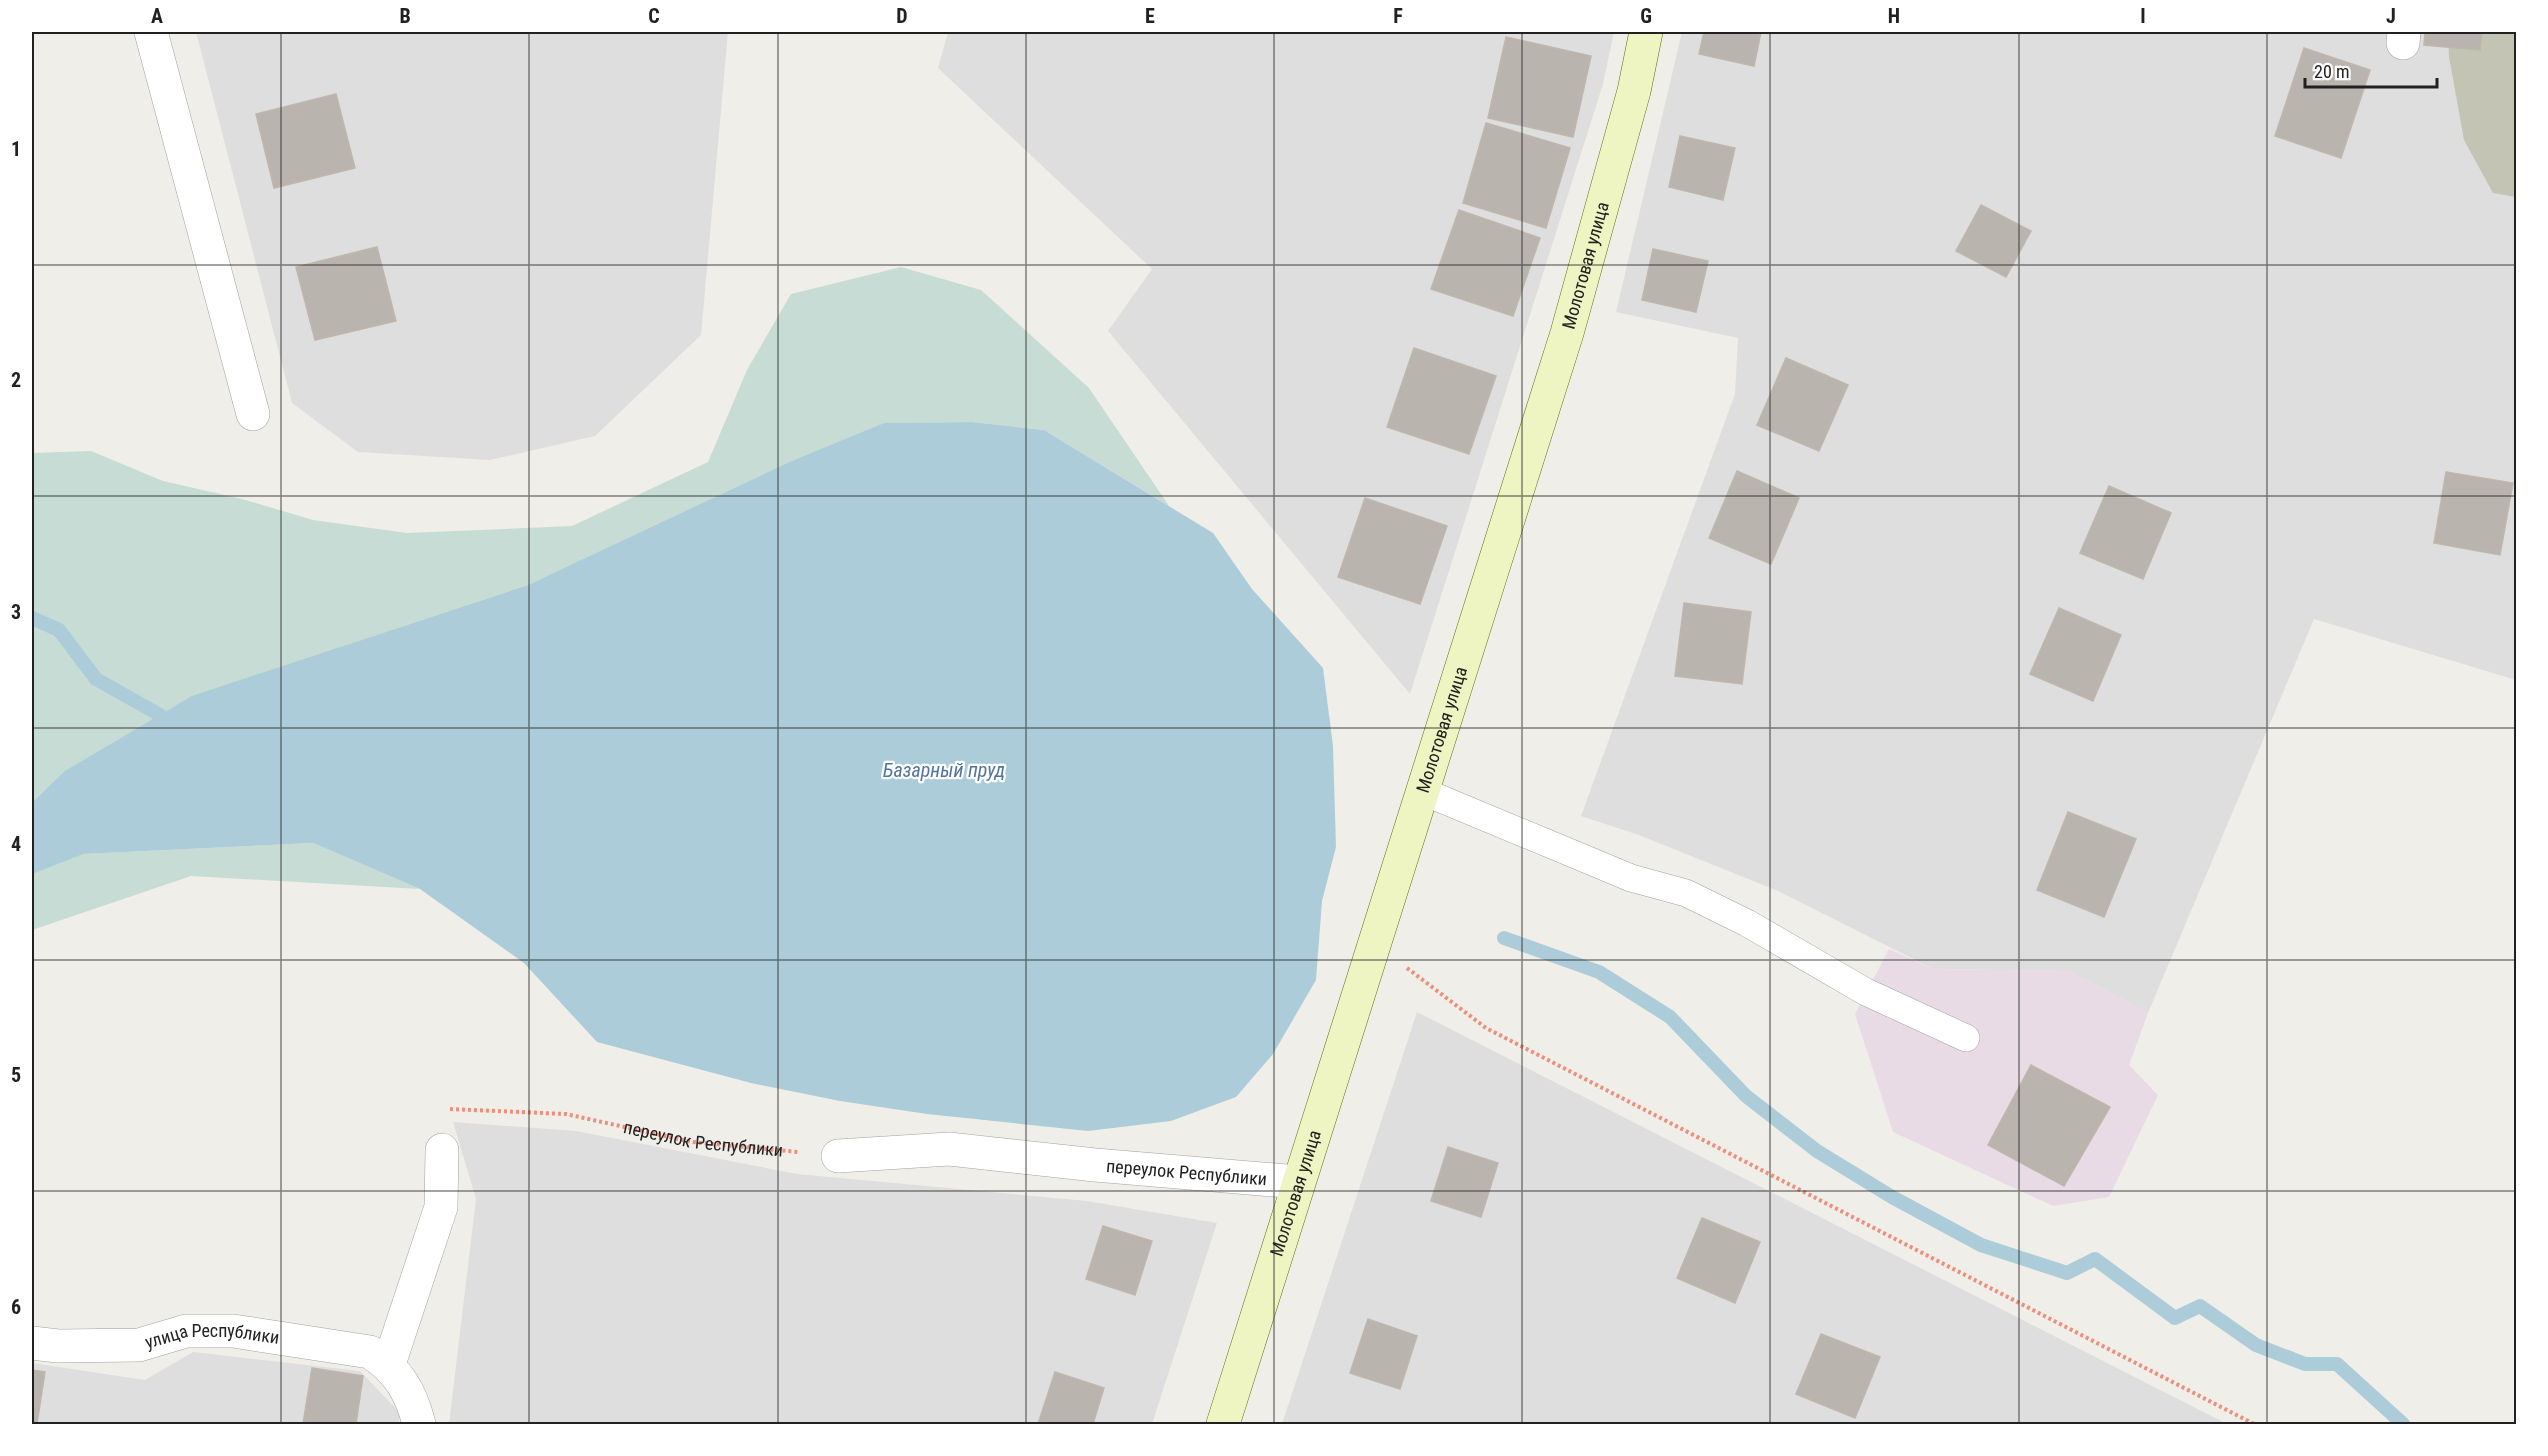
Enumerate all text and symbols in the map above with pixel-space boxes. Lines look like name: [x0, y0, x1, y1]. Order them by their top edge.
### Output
text: A: [151, 4, 163, 28]
text: B: [399, 4, 411, 28]
text: C: [648, 4, 660, 28]
text: D: [896, 4, 908, 28]
text: E: [1145, 4, 1155, 28]
text: F: [1393, 4, 1403, 28]
text: G: [1640, 4, 1652, 28]
text: H: [1888, 4, 1900, 28]
text: I: [2140, 4, 2146, 28]
text: J: [2386, 4, 2396, 28]
scale bar: [2305, 51, 2437, 89]
text: 20 m: [2314, 61, 2349, 82]
text: 1: [11, 137, 21, 161]
street label: Молотовая улица: [1558, 199, 1613, 331]
text: 2: [11, 368, 21, 392]
text: 3: [11, 600, 21, 624]
street label: Молотовая улица: [1412, 664, 1471, 795]
water label: Базарный пруд: [883, 758, 1005, 782]
text: 4: [11, 832, 21, 856]
text: 5: [11, 1063, 21, 1087]
street label: переулок Республики: [622, 1116, 784, 1161]
street label: Молотовая улица: [1266, 1127, 1325, 1259]
street label: переулок Республики: [1105, 1155, 1268, 1189]
text: 6: [11, 1295, 21, 1319]
street label: улица Республики: [142, 1320, 281, 1353]

